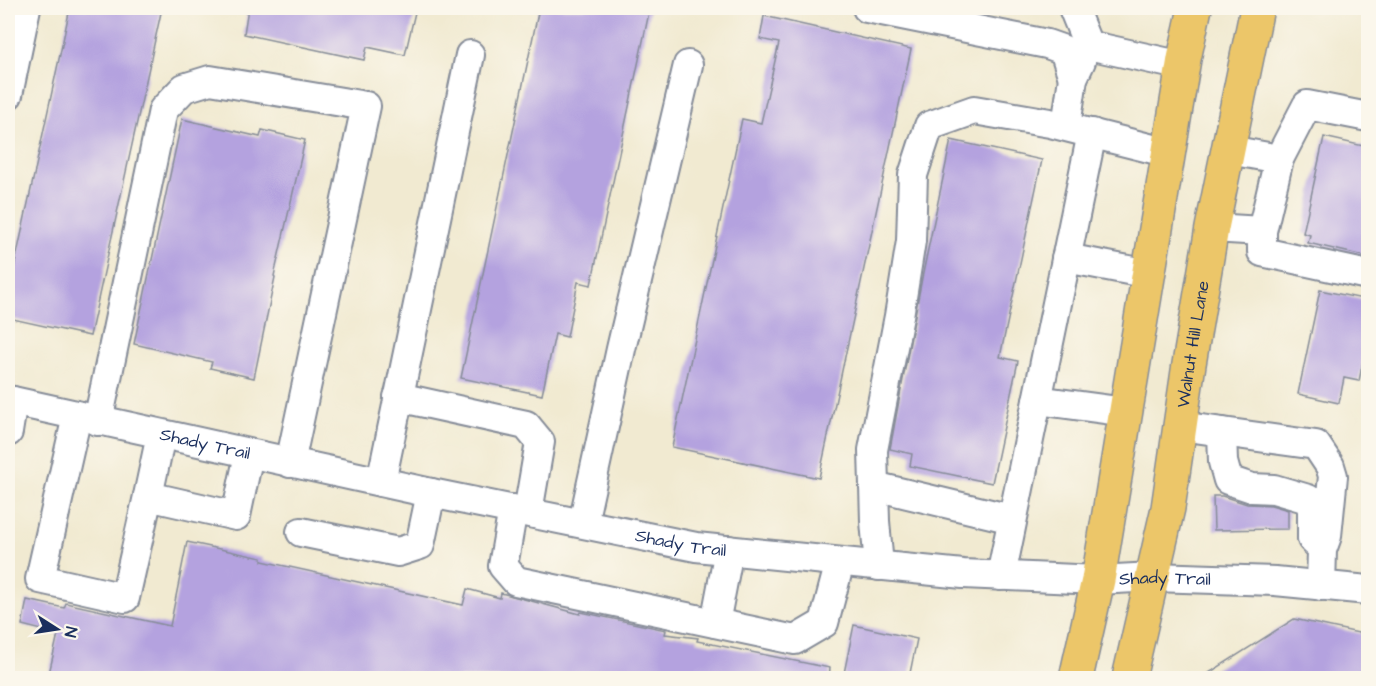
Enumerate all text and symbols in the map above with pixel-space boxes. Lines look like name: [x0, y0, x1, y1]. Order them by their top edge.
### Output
street label: Walnut Hill Lane: [1171, 279, 1216, 410]
street label: Shady Trail: [158, 422, 253, 466]
street label: Shady Trail: [633, 523, 728, 563]
street label: Shady Trail: [1118, 565, 1211, 592]
north arrow: [27, 599, 87, 659]
text: N: [59, 625, 82, 639]

